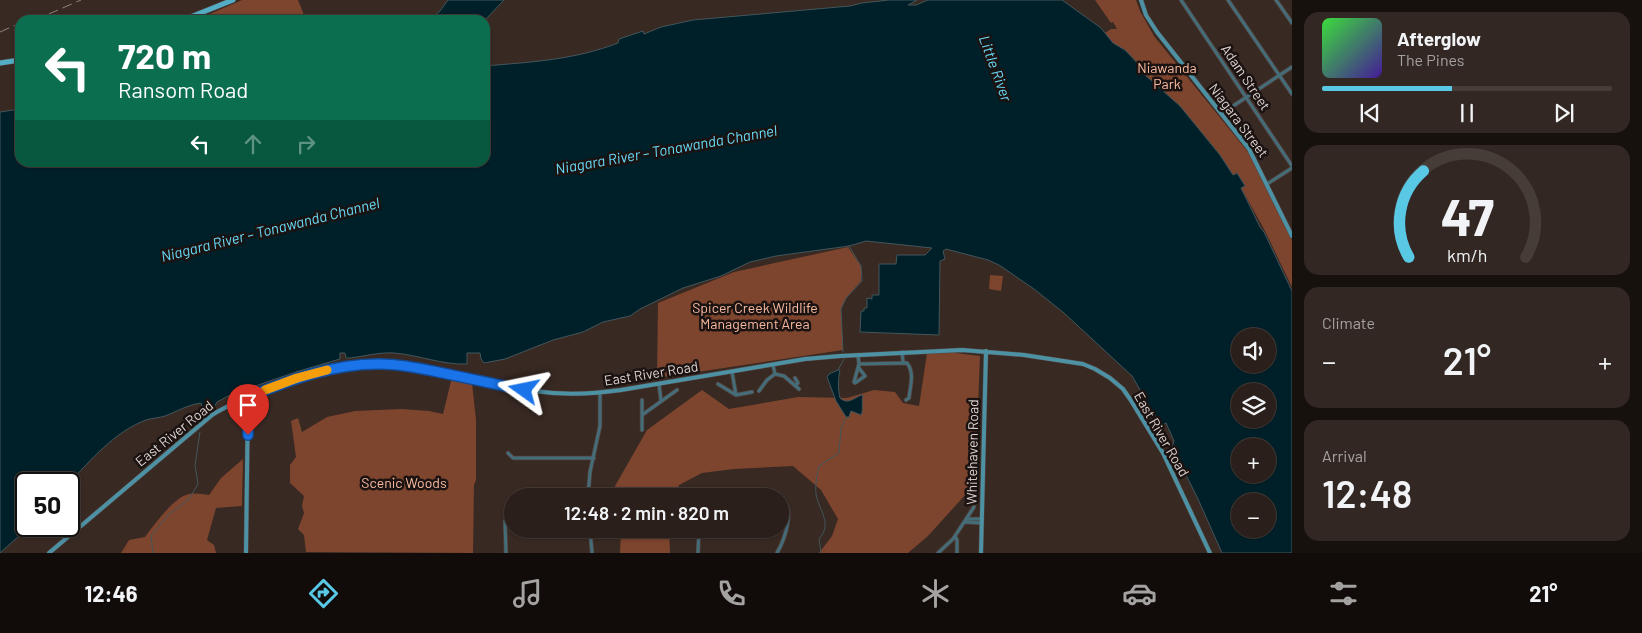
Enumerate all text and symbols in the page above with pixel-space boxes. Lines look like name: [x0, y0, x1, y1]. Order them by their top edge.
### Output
text: Afterglow: [1397, 27, 1481, 50]
water label: Little River: [976, 33, 1016, 104]
text: 720 m: [118, 34, 211, 76]
icon: left: [35, 35, 100, 100]
street label: Adam Street: [1218, 41, 1274, 113]
text: The Pines: [1397, 50, 1465, 69]
park label: Niawanda Park: [1137, 59, 1197, 92]
text: Ransom Road: [118, 76, 248, 102]
street label: Niagara Street: [1206, 80, 1272, 160]
icon: previous: [1356, 99, 1384, 127]
icon: pause: [1453, 99, 1481, 127]
icon: next: [1550, 99, 1578, 127]
water label: Niagara River – Tonawanda Channel: [554, 121, 779, 177]
icon: left: [186, 130, 214, 158]
icon: ahead: [239, 130, 267, 158]
icon: right: [292, 130, 320, 158]
text: 47: [1440, 184, 1494, 246]
water label: Niagara River – Tonawanda Channel: [159, 193, 382, 265]
text: km/h: [1447, 244, 1487, 266]
park label: Spicer Creek Wildlife Management Area: [692, 299, 818, 332]
text: Climate: [1322, 313, 1375, 332]
map controls: [1231, 328, 1276, 538]
button: sound: [1231, 328, 1276, 373]
text: 21°: [1443, 337, 1491, 383]
text: −: [1322, 344, 1336, 378]
text: +: [1598, 344, 1612, 378]
street label: East River Road: [603, 357, 699, 389]
position arrow: [497, 363, 549, 415]
button: layers: [1231, 383, 1276, 428]
pin: [227, 384, 269, 435]
street label: East River Road: [1131, 389, 1193, 479]
icon: arrive: [234, 391, 262, 419]
street label: East River Road: [132, 396, 216, 470]
street label: Whitehaven Road: [963, 399, 981, 505]
button: +: [1231, 438, 1276, 483]
text: Arrival: [1322, 446, 1367, 465]
text: 12:48: [1322, 470, 1412, 516]
speed limit sign: 50: [15, 472, 80, 537]
park label: Scenic Woods: [361, 474, 447, 491]
button: −: [1231, 493, 1276, 538]
text: 12:48 · 2 min · 820 m: [564, 501, 729, 524]
icon: directions: [306, 576, 341, 611]
icon: music: [510, 576, 545, 611]
icon: phone: [714, 576, 749, 611]
icon: climate: [918, 576, 953, 611]
icon: car: [1122, 576, 1157, 611]
icon: filters: [1326, 576, 1361, 611]
text: 12:46: [84, 580, 138, 606]
text: 21°: [1529, 580, 1558, 606]

